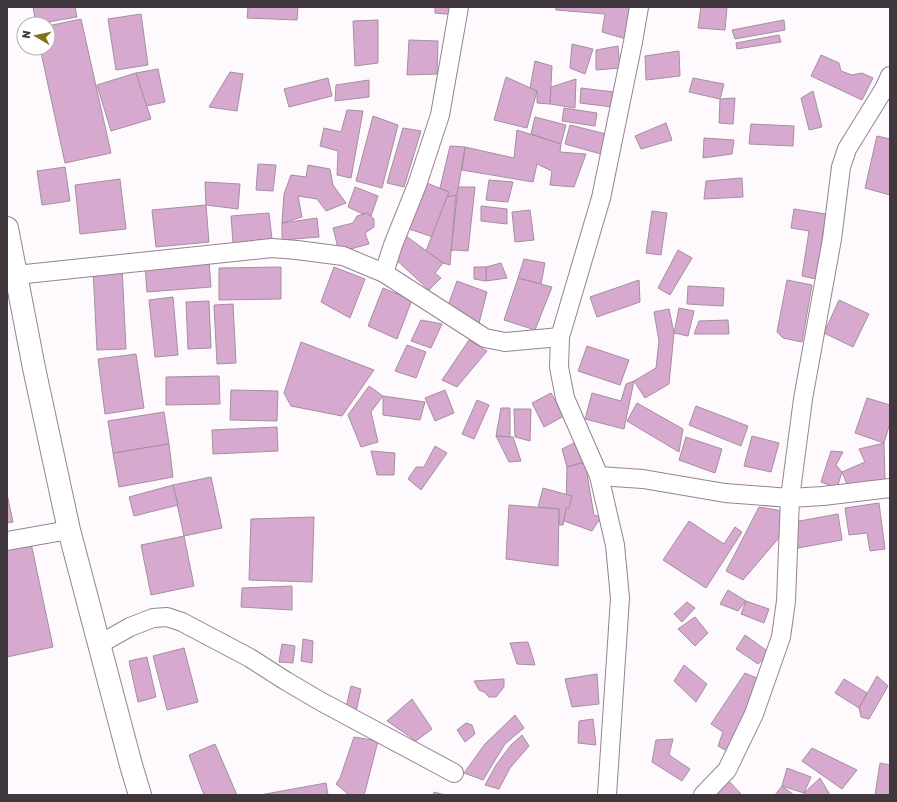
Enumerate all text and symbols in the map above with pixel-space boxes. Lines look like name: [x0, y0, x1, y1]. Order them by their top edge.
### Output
north arrow: [16, 16, 56, 56]
text: N: [20, 30, 34, 39]

